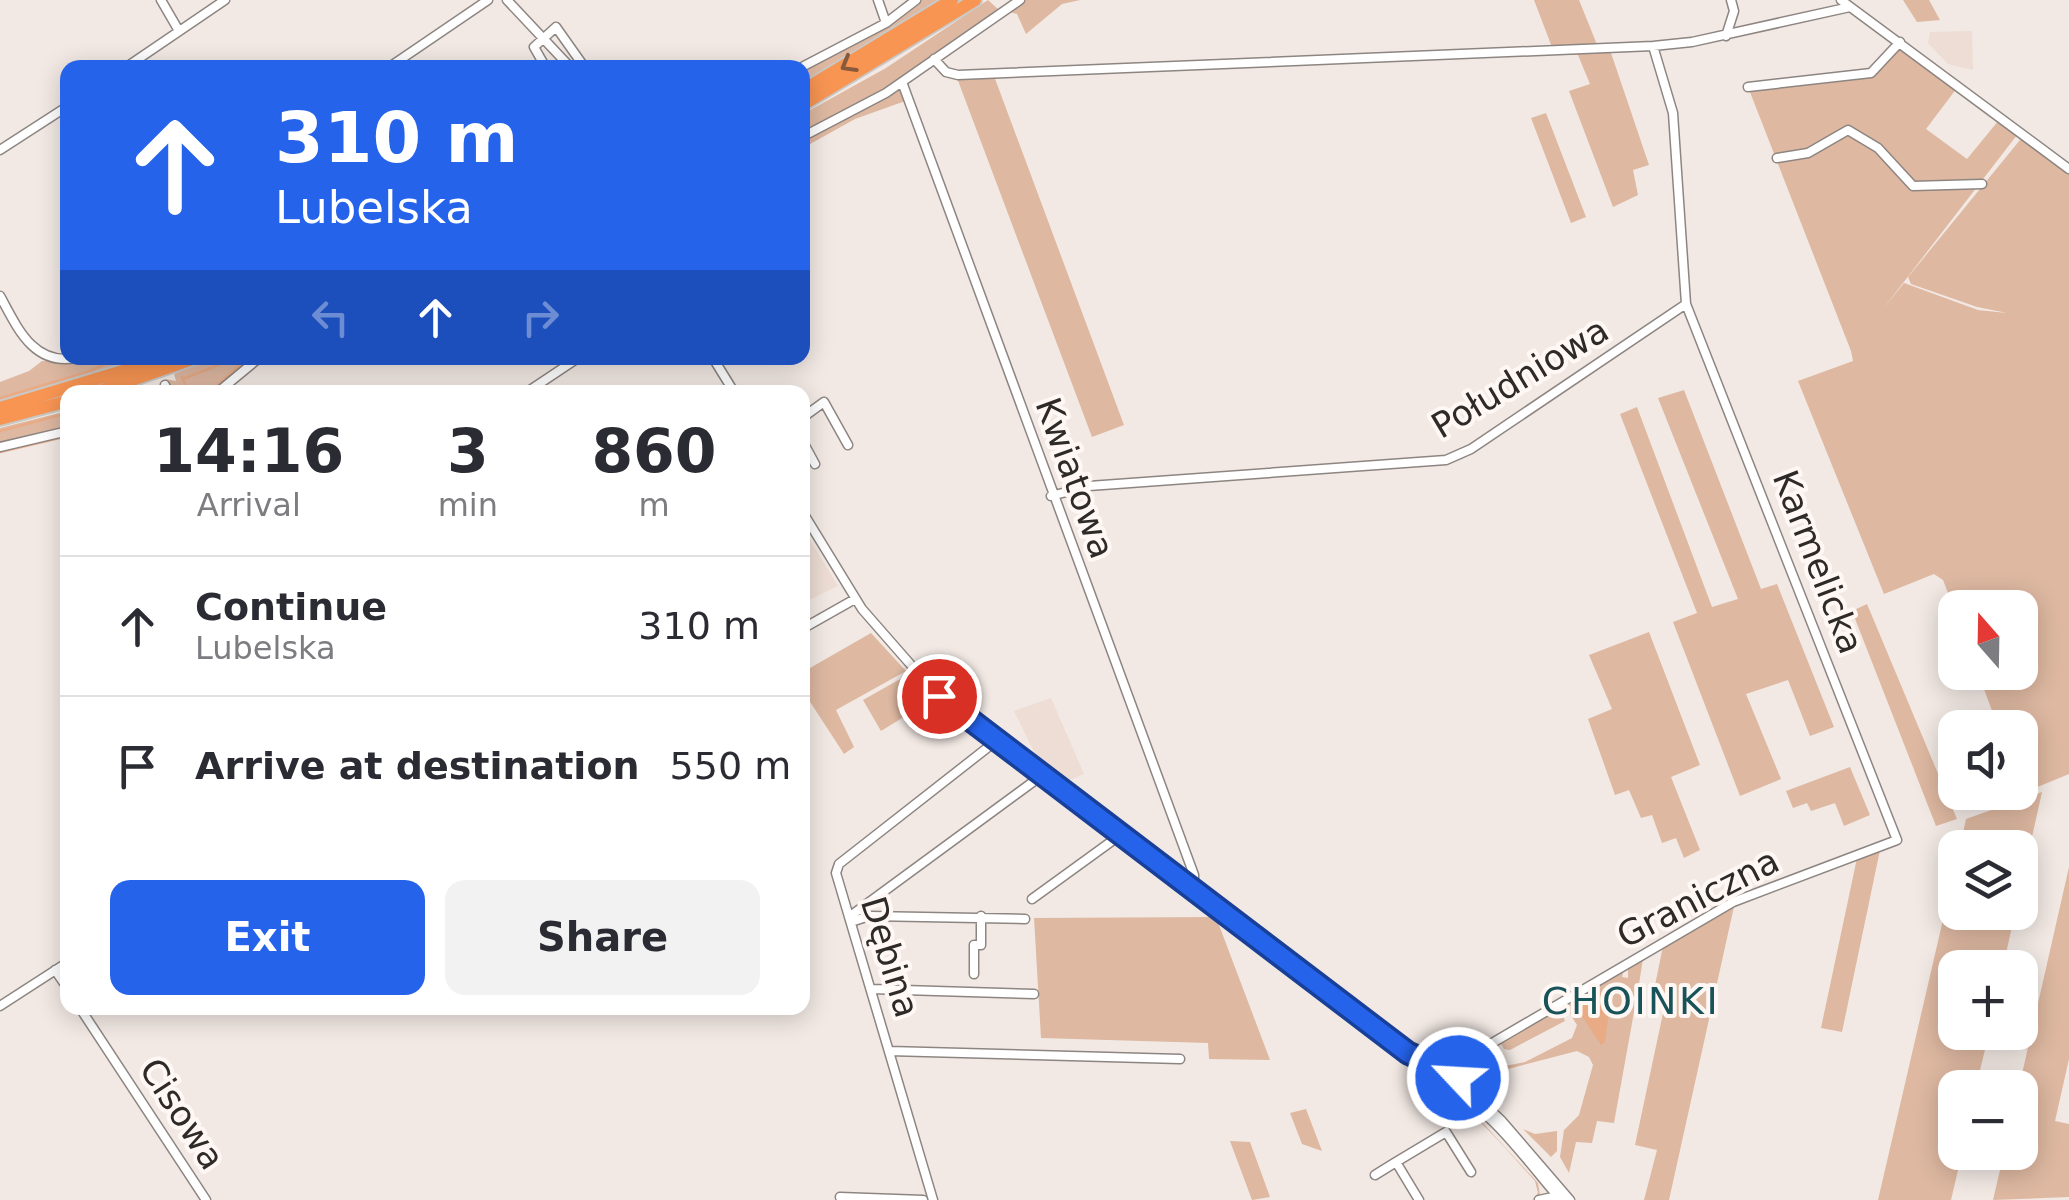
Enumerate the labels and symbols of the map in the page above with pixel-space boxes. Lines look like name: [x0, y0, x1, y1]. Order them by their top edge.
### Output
one-way arrow: [841, 52, 859, 72]
street label: Południowa: [1424, 310, 1616, 446]
street label: Kwiatowa: [1027, 392, 1123, 564]
street label: Karmelicka: [1765, 465, 1871, 659]
north arrow: [1938, 590, 2038, 690]
pin: [897, 654, 982, 739]
street label: Graniczna: [1610, 840, 1786, 956]
street label: Dębina: [853, 892, 927, 1022]
district label: CHOINKI: [1542, 979, 1720, 1023]
position arrow: [1406, 1026, 1510, 1130]
street label: Cisowa: [131, 1051, 233, 1177]

